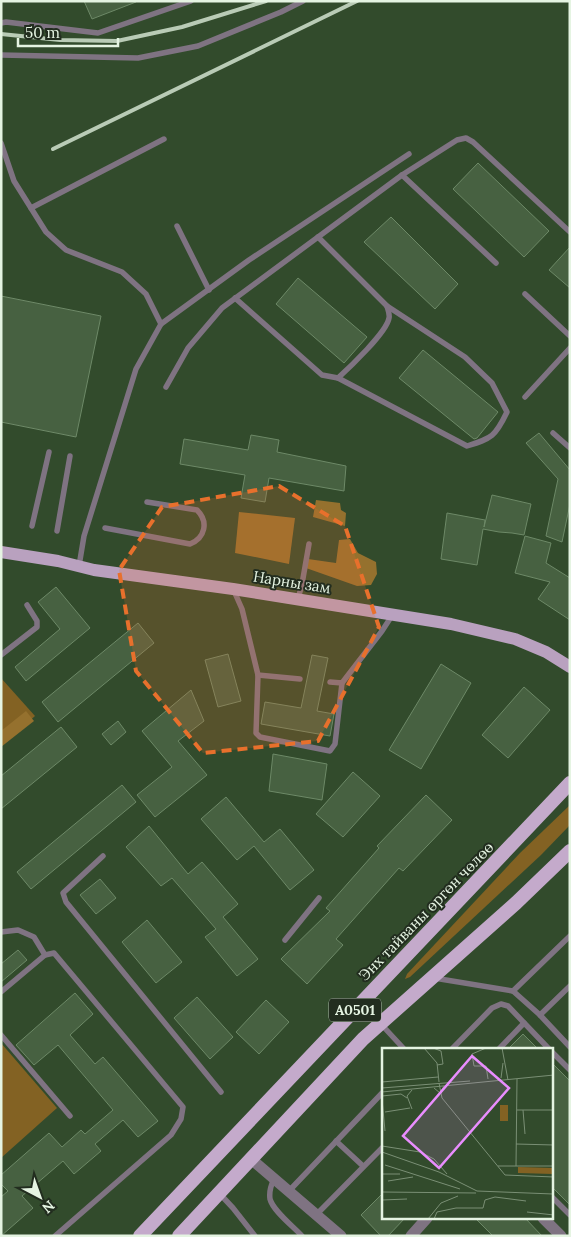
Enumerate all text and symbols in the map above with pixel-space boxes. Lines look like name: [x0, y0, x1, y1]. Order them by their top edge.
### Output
scale bar: [18, 15, 118, 47]
text: 50 m: [25, 23, 60, 42]
street label: Нарны зам: [252, 566, 332, 598]
street label: Энх тайваны өргөн чөлөө: [355, 837, 498, 985]
road number: A0501: [329, 998, 381, 1022]
inset map: [382, 1048, 554, 1220]
north arrow: [15, 1172, 65, 1222]
text: N: [38, 1196, 59, 1217]

